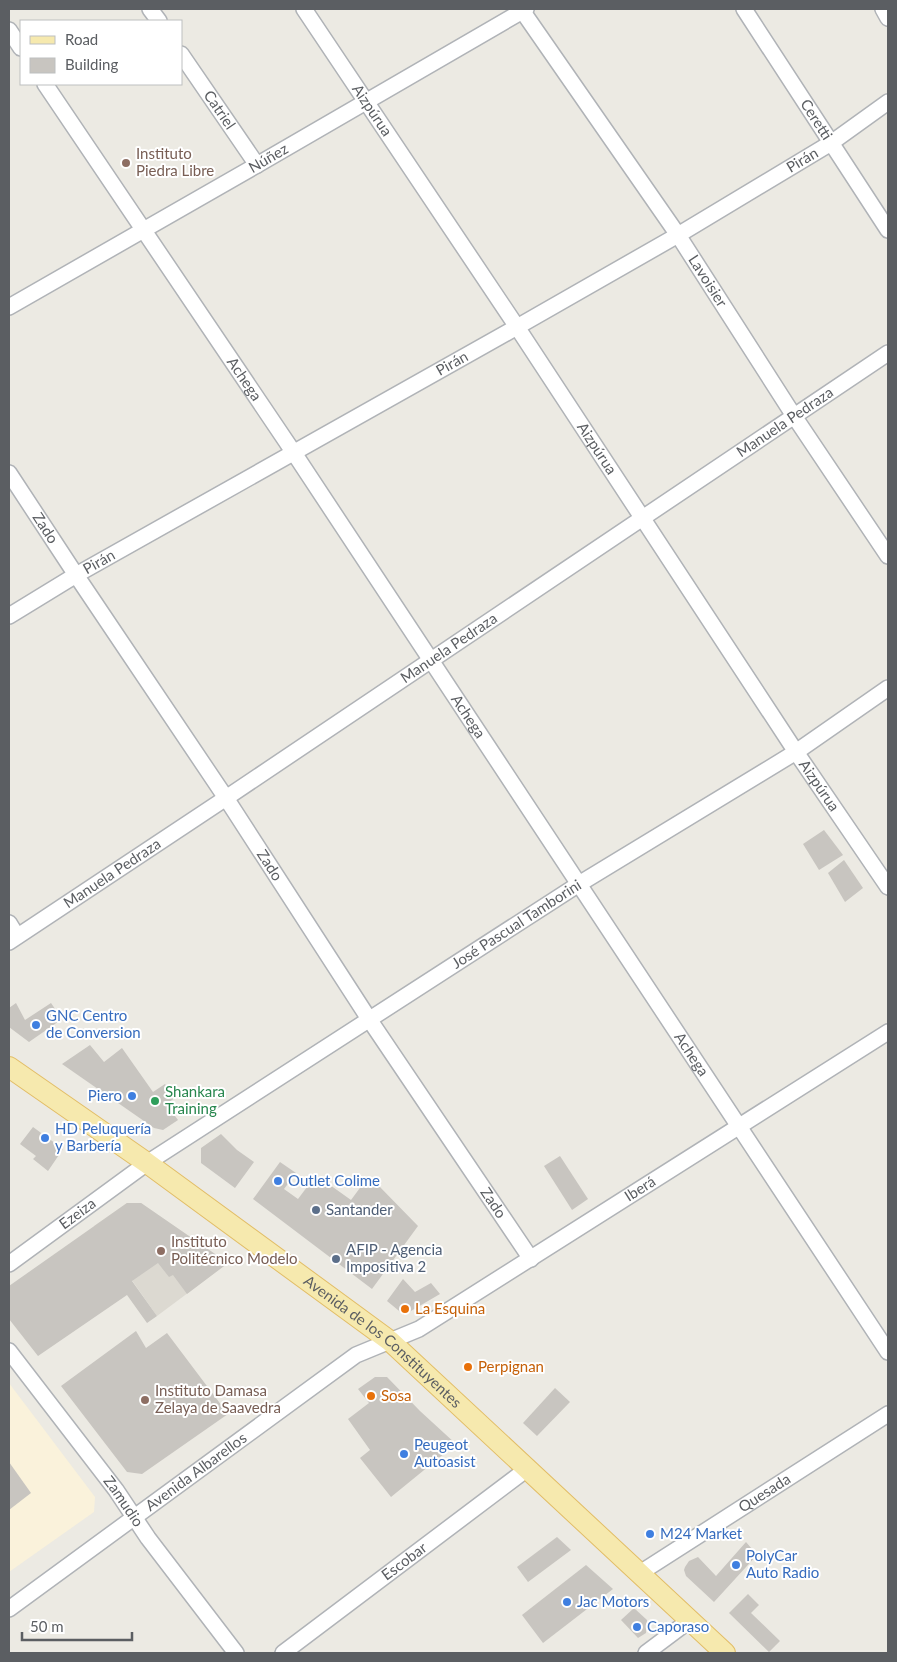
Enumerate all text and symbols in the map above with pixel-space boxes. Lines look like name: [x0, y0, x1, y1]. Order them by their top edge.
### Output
legend: [20, 20, 182, 85]
text: Road: [65, 30, 98, 48]
text: Building: [65, 55, 118, 73]
street label: Aizpúrua: [349, 80, 397, 139]
street label: Catriel: [201, 87, 240, 133]
street label: Ceretti: [797, 95, 837, 143]
street label: Núñez: [245, 139, 291, 176]
street label: Pirán: [783, 143, 821, 176]
place label: Instituto Piedra Libre: [136, 144, 214, 179]
marker: Instituto Piedra Libre: [120, 157, 132, 169]
street label: Lavoisier: [685, 251, 732, 310]
street label: Pirán: [432, 347, 471, 379]
street label: Achega: [224, 353, 266, 404]
street label: Manuela Pedraza: [733, 382, 836, 460]
street label: Aizpúrua: [574, 418, 621, 477]
street label: Zado: [29, 509, 63, 547]
street label: Pirán: [79, 545, 118, 577]
street label: Manuela Pedraza: [397, 608, 500, 686]
street label: Achega: [448, 691, 490, 741]
street label: Aizpúrua: [796, 756, 844, 814]
street label: Manuela Pedraza: [60, 834, 164, 911]
street label: Zado: [254, 846, 287, 884]
street label: José Pascual Tamborini: [448, 875, 584, 972]
place label: GNC Centro de Conversion: [46, 1006, 141, 1041]
marker: GNC Centro de Conversion: [30, 1019, 42, 1031]
street label: Achega: [671, 1029, 713, 1079]
place label: Shankara Training: [165, 1082, 225, 1117]
place label: Piero: [88, 1086, 122, 1104]
marker: Piero: [126, 1090, 138, 1102]
marker: Shankara Training: [149, 1095, 161, 1107]
place label: HD Peluquería y Barbería: [55, 1119, 151, 1154]
marker: HD Peluquería y Barbería: [39, 1132, 51, 1144]
place label: Outlet Colime: [288, 1171, 380, 1189]
street label: Iberá: [621, 1172, 659, 1205]
marker: Outlet Colime: [272, 1175, 284, 1187]
street label: Zado: [477, 1184, 511, 1221]
street label: Ezeiza: [55, 1194, 99, 1232]
place label: Santander: [326, 1200, 393, 1218]
marker: Santander: [310, 1204, 322, 1216]
place label: Instituto Politécnico Modelo: [171, 1232, 298, 1267]
place label: AFIP - Agencia Impositiva 2: [346, 1240, 443, 1275]
marker: Instituto Politécnico Modelo: [155, 1245, 167, 1257]
marker: AFIP - Agencia Impositiva 2: [330, 1253, 342, 1265]
street label: Avenida de los Constituyentes: [301, 1271, 466, 1411]
place label: La Esquina: [415, 1299, 485, 1317]
marker: La Esquina: [399, 1303, 411, 1315]
place label: Perpignan: [478, 1357, 544, 1375]
marker: Perpignan: [462, 1361, 474, 1373]
place label: Instituto Damasa Zelaya de Saavedra: [155, 1381, 281, 1416]
place label: Sosa: [381, 1386, 412, 1404]
marker: Sosa: [365, 1390, 377, 1402]
marker: Instituto Damasa Zelaya de Saavedra: [139, 1394, 151, 1406]
street label: Avenida Albarellos: [141, 1428, 250, 1514]
place label: Peugeot Autoasist: [414, 1435, 476, 1470]
marker: Peugeot Autoasist: [398, 1448, 410, 1460]
street label: Quesada: [735, 1469, 793, 1516]
street label: Zamudio: [100, 1472, 148, 1530]
place label: M24 Market: [660, 1524, 743, 1542]
marker: M24 Market: [644, 1528, 656, 1540]
street label: Escobar: [378, 1538, 430, 1584]
place label: PolyCar Auto Radio: [746, 1546, 819, 1581]
marker: PolyCar Auto Radio: [730, 1559, 742, 1571]
place label: Jac Motors: [577, 1592, 649, 1610]
marker: Jac Motors: [561, 1596, 573, 1608]
scale bar: [22, 1610, 132, 1642]
text: 50 m: [30, 1617, 64, 1635]
place label: Caporaso: [647, 1617, 709, 1635]
marker: Caporaso: [631, 1621, 643, 1633]

